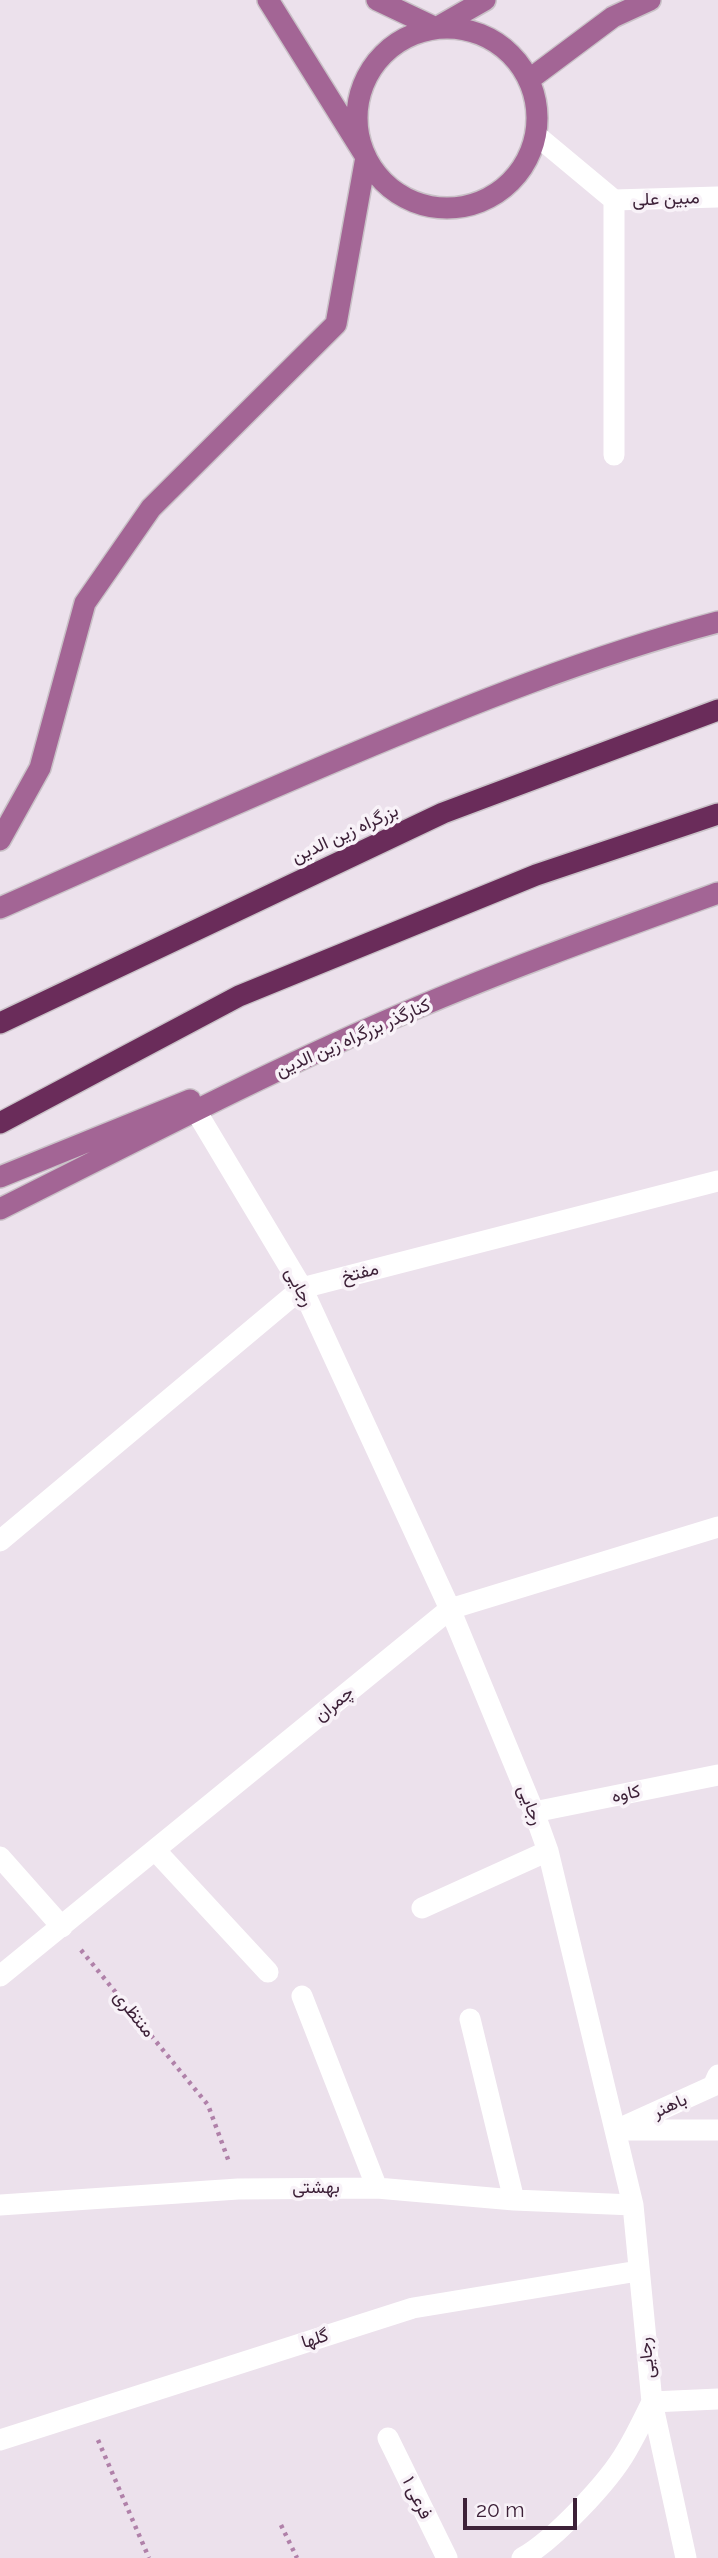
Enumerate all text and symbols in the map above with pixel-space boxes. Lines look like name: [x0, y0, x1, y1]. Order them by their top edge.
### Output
street label: مبین علی: [632, 187, 700, 211]
street label: بزرگراه زین الدین: [288, 800, 402, 868]
street label: کنارگذر بزرگراه زین الدین: [272, 994, 434, 1082]
street label: مفتخ: [339, 1258, 381, 1288]
street label: رجایی: [280, 1264, 318, 1310]
street label: چمران: [310, 1682, 358, 1726]
street label: کاوه: [610, 1780, 642, 1808]
street label: رجایی: [513, 1782, 547, 1828]
street label: منتظری: [109, 1986, 159, 2042]
street label: باهنر: [649, 2089, 691, 2123]
street label: بهشتی: [292, 2177, 340, 2199]
street label: گلها: [299, 2324, 331, 2354]
street label: رجایی: [634, 2336, 660, 2380]
street label: فرعی ۱: [398, 2473, 436, 2523]
scale bar: [466, 2484, 580, 2528]
text: 20 m: [476, 2497, 524, 2522]

